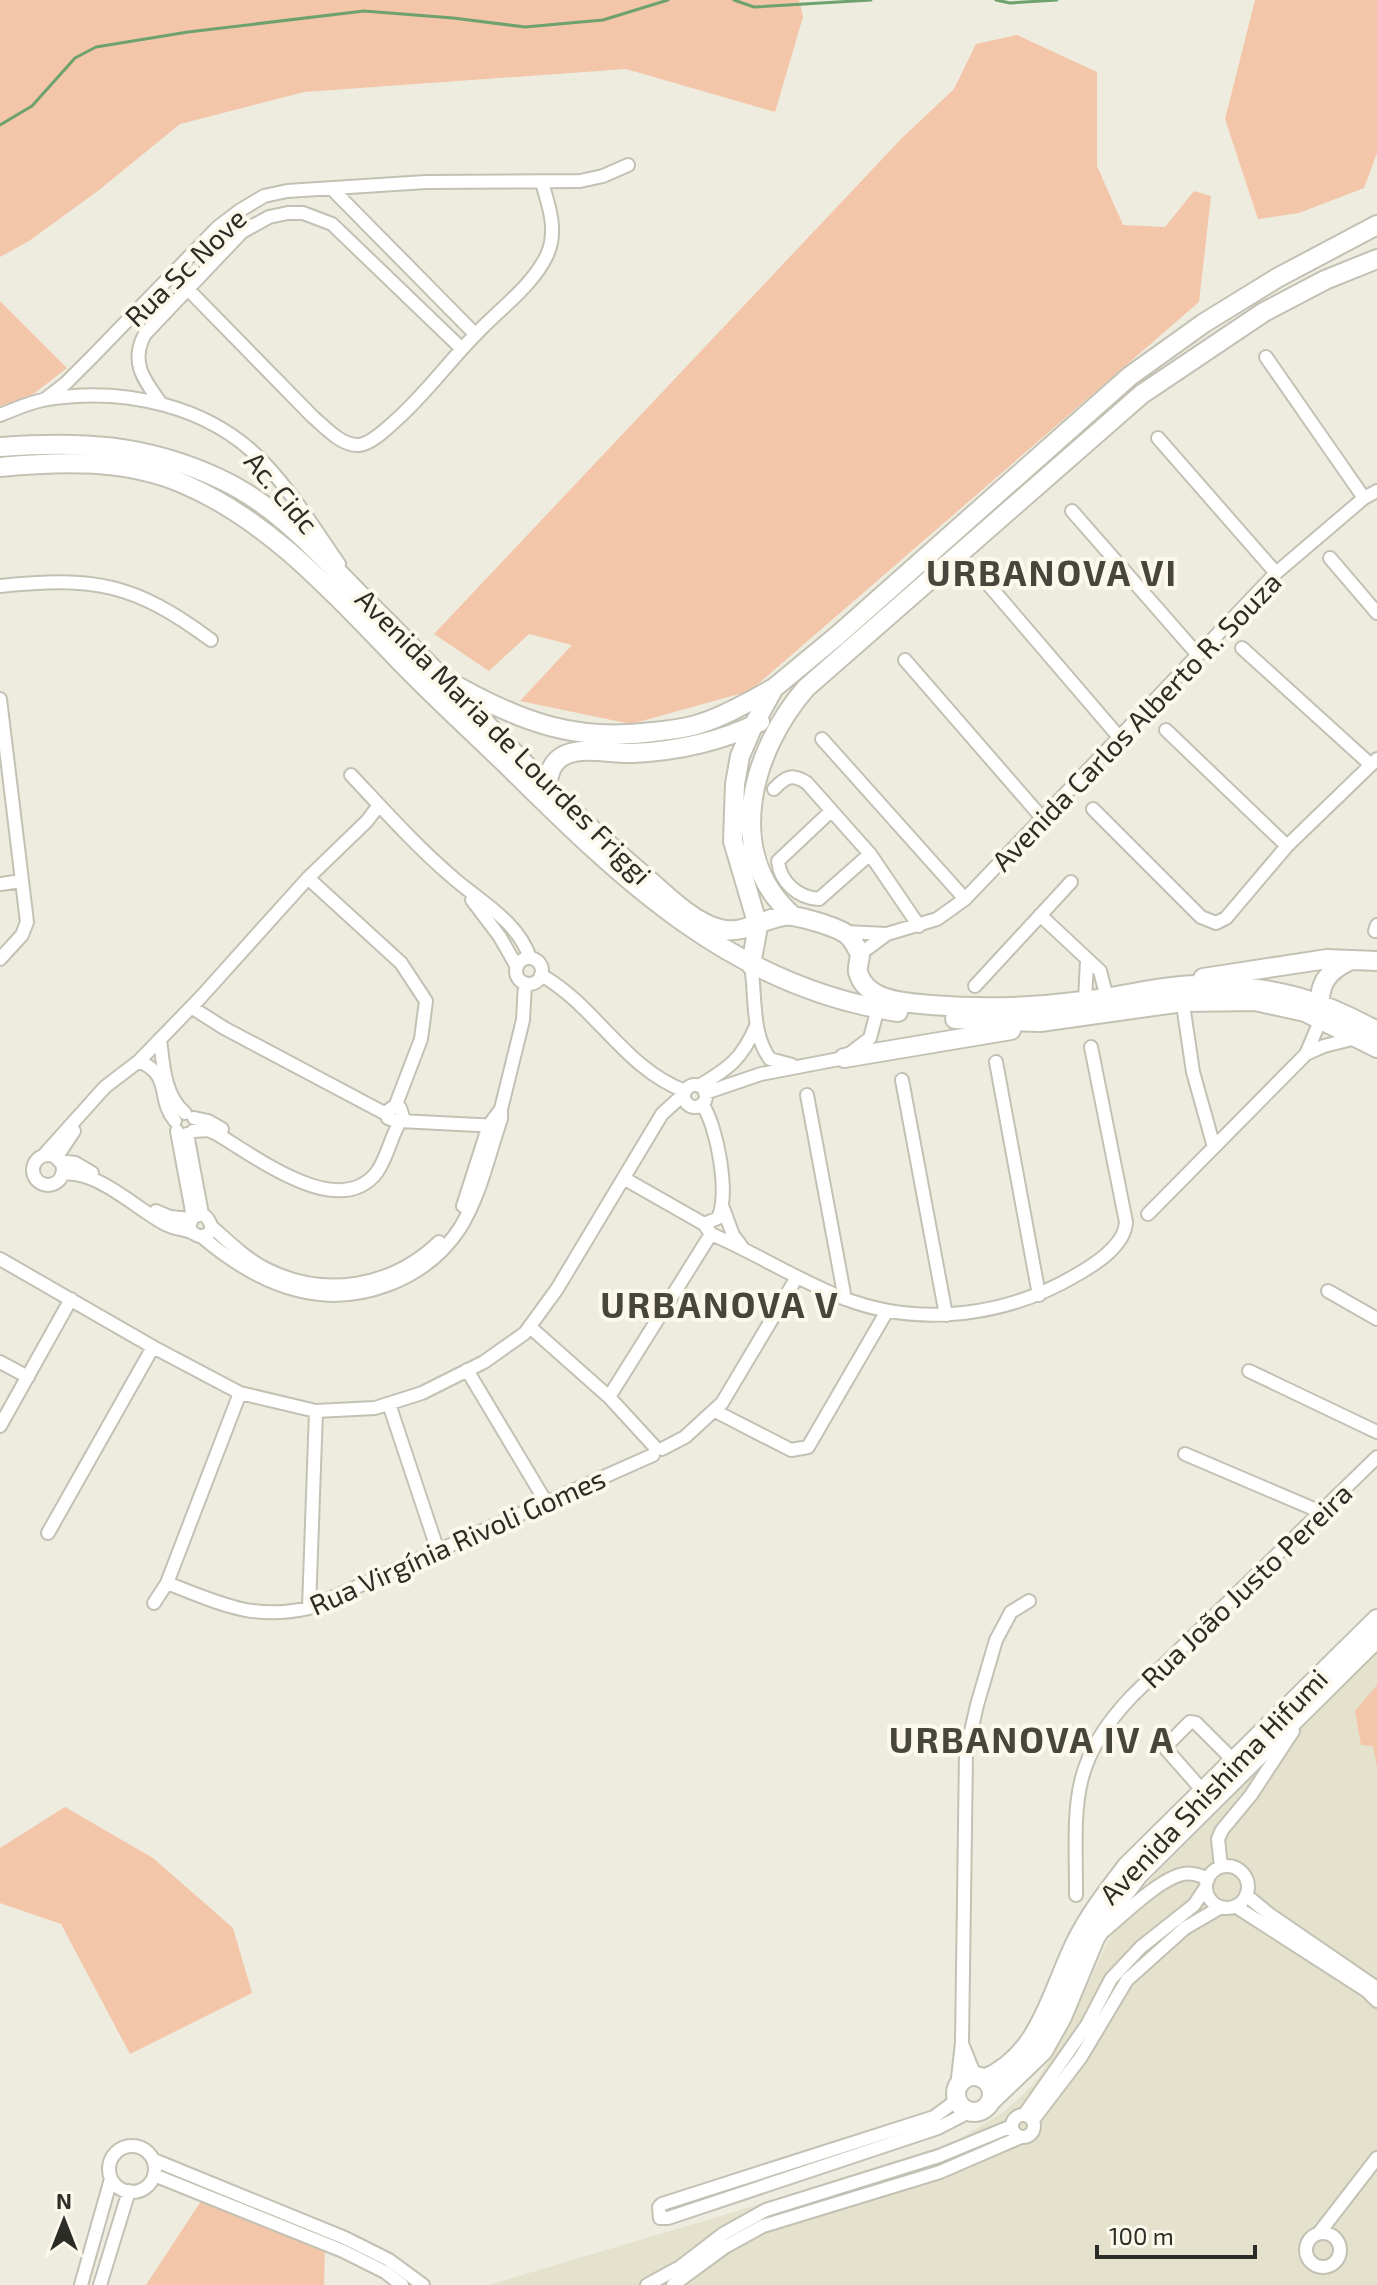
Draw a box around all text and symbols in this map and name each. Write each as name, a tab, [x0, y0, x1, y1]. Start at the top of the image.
street label: Rua Sc Nove	[117, 201, 253, 333]
street label: Ac. Cidc	[238, 444, 326, 540]
district label: URBANOVA VI	[926, 550, 1178, 593]
street label: Avenida Carlos Alberto R. Souza	[984, 565, 1288, 877]
street label: Avenida Maria de Lourdes Friggi	[349, 581, 659, 891]
district label: URBANOVA V	[600, 1282, 840, 1325]
street label: Rua Virgínia Rivoli Gomes	[304, 1460, 610, 1622]
street label: Rua João Justo Pereira	[1133, 1475, 1359, 1695]
street label: Avenida Shishima Hifumi	[1092, 1661, 1334, 1911]
district label: URBANOVA IV A	[889, 1717, 1175, 1760]
north arrow	[24, 2181, 104, 2261]
text: N	[56, 2187, 72, 2213]
scale bar	[1097, 2209, 1255, 2259]
text: 100 m	[1109, 2221, 1174, 2250]

